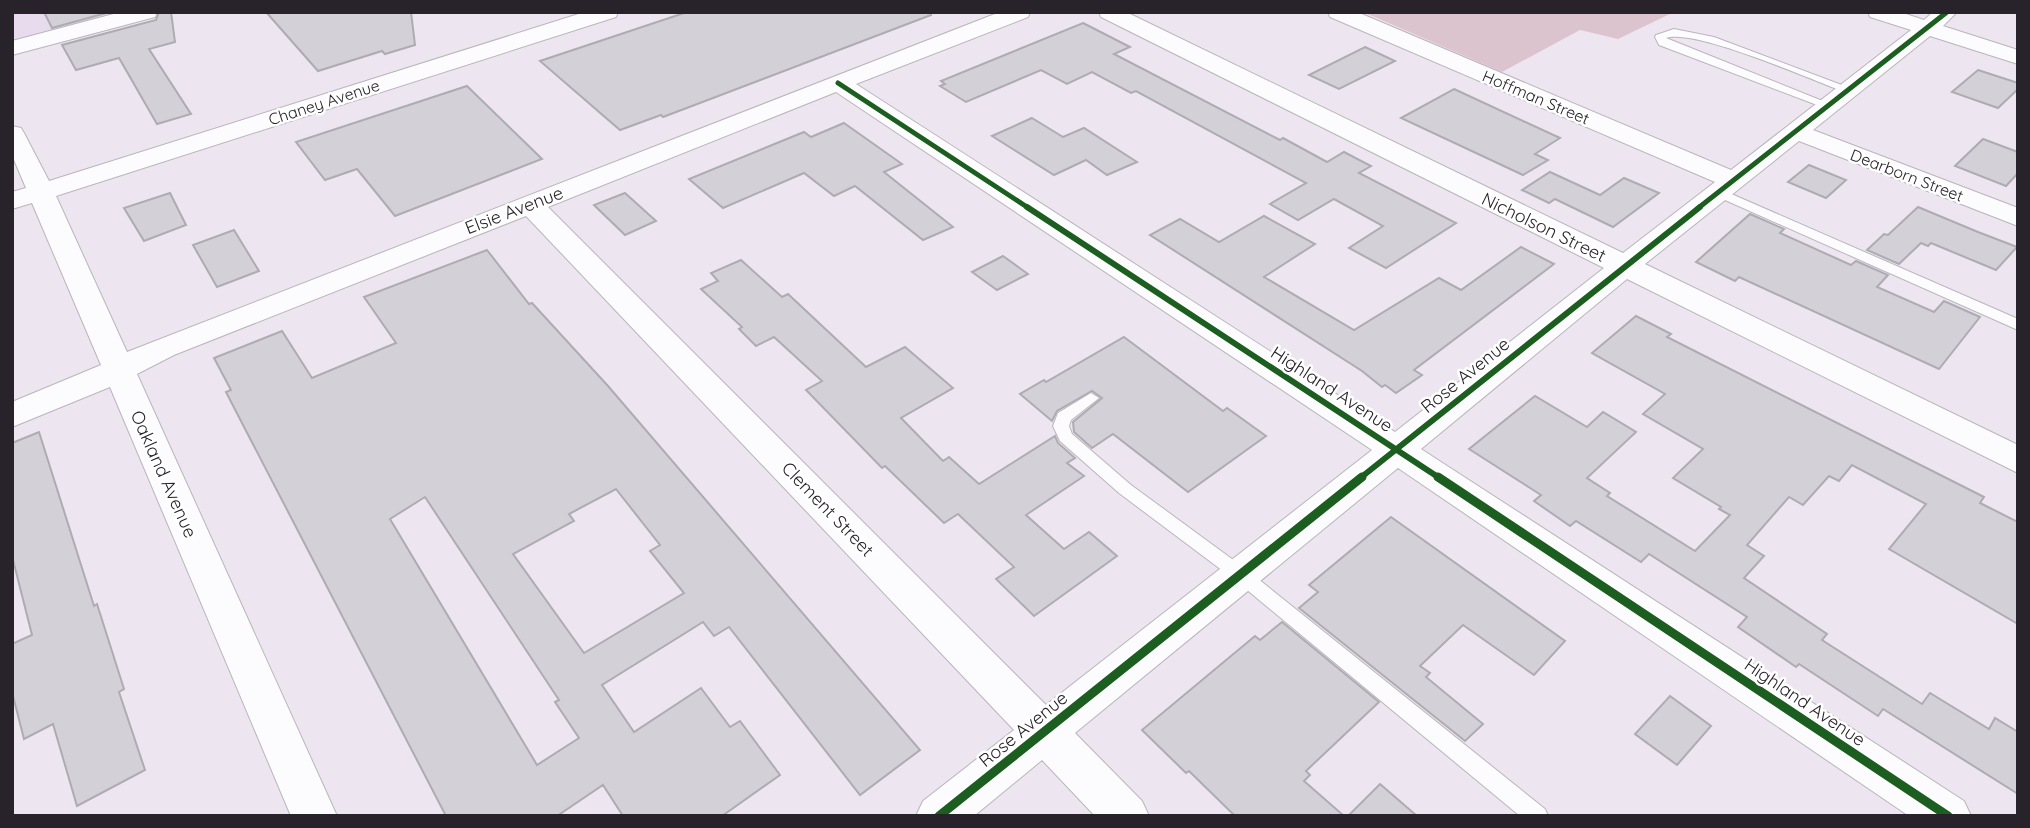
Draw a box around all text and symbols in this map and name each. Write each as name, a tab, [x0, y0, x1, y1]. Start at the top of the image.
street label: Hoffman Street	[1479, 65, 1593, 129]
street label: Chaney Avenue	[266, 75, 382, 129]
street label: Dearborn Street	[1848, 144, 1966, 206]
street label: Elsie Avenue	[462, 181, 566, 239]
street label: Nicholson Street	[1478, 187, 1610, 267]
street label: Rose Avenue	[1416, 332, 1514, 418]
street label: Highland Avenue	[1267, 341, 1397, 437]
street label: Oakland Avenue	[126, 407, 202, 541]
street label: Clement Street	[777, 457, 879, 561]
street label: Highland Avenue	[1740, 653, 1870, 751]
street label: Rose Avenue	[974, 686, 1072, 772]

